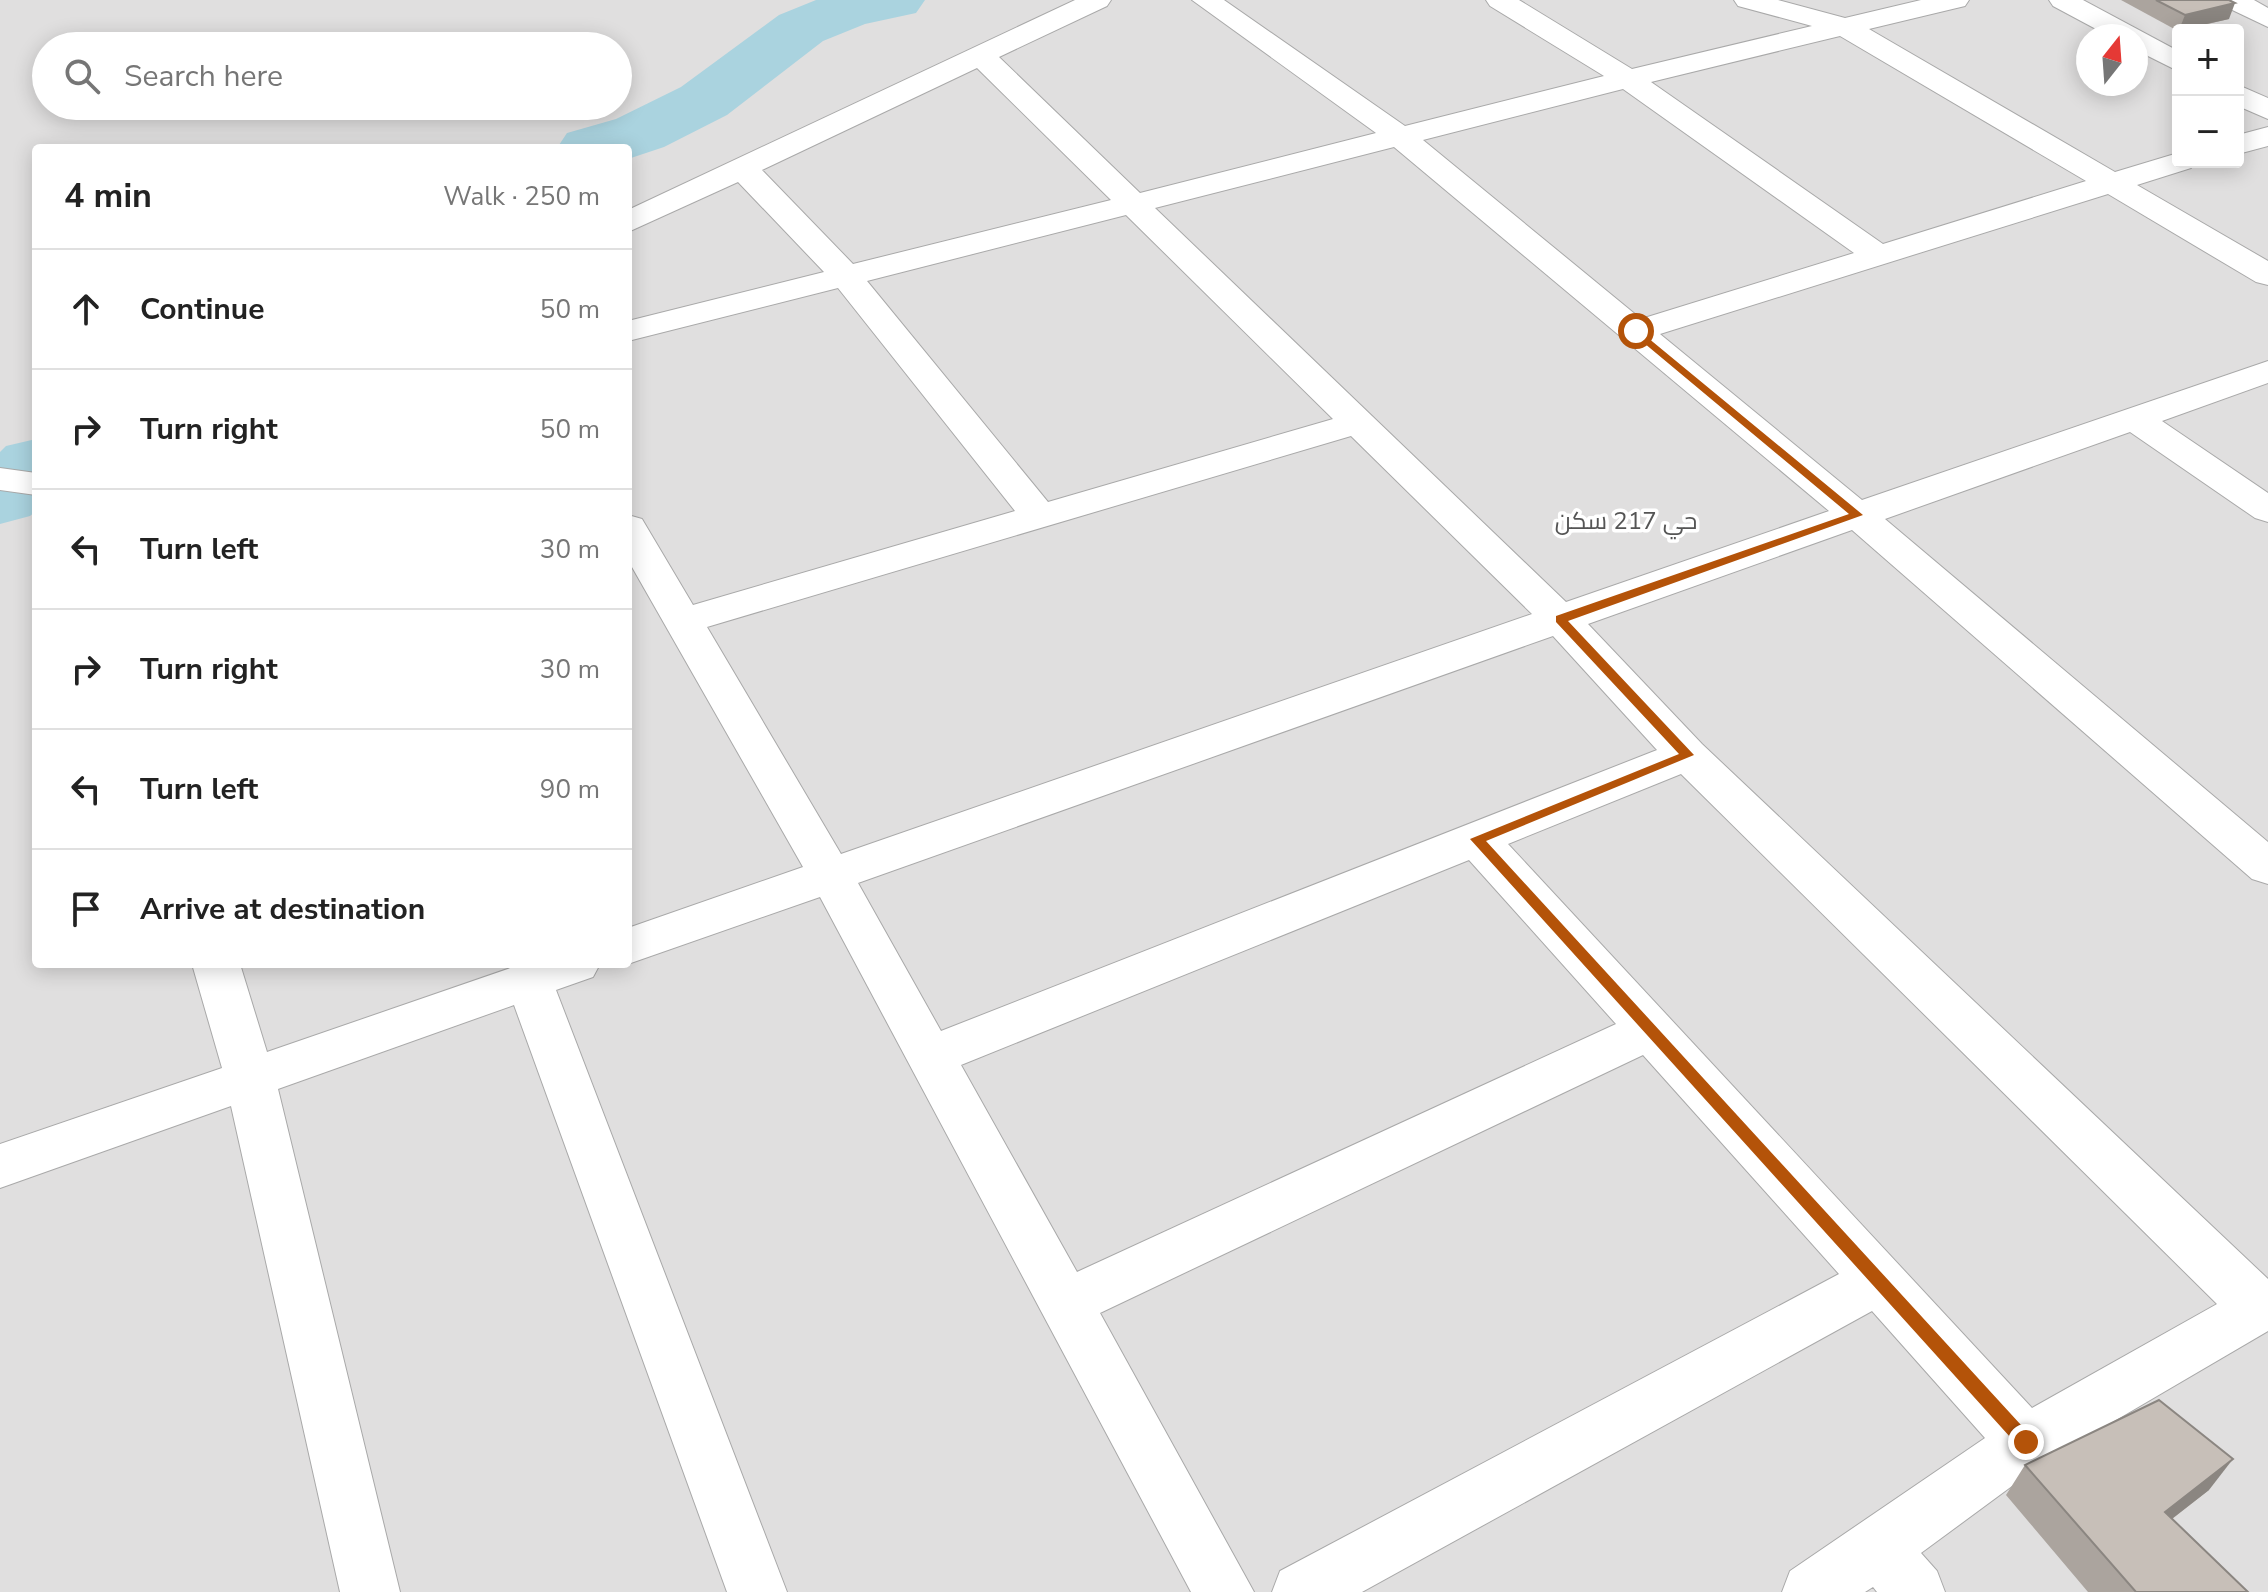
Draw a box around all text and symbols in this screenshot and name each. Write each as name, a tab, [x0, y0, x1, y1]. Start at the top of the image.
north arrow	[2076, 24, 2148, 96]
map controls	[2172, 24, 2244, 168]
button: +	[2172, 24, 2244, 96]
search box	[32, 32, 632, 120]
icon: search	[60, 54, 104, 98]
text: Search here	[124, 56, 283, 97]
button: −	[2172, 96, 2244, 168]
text: 4 min	[64, 173, 152, 219]
text: Walk · 250 m	[443, 179, 600, 214]
icon: ahead	[64, 287, 108, 331]
text: Continue	[140, 289, 265, 330]
text: 50 m	[540, 292, 600, 327]
route start	[1618, 313, 1654, 349]
icon: right	[64, 407, 108, 451]
text: Turn right	[140, 409, 278, 450]
text: 50 m	[540, 412, 600, 447]
district label: حي 217 سكن	[1555, 505, 1697, 540]
icon: left	[64, 527, 108, 571]
text: Turn left	[140, 529, 258, 570]
text: 30 m	[540, 532, 600, 567]
icon: right	[64, 647, 108, 691]
text: Turn right	[140, 649, 278, 690]
text: 30 m	[540, 652, 600, 687]
icon: left	[64, 767, 108, 811]
text: Turn left	[140, 769, 258, 810]
text: 90 m	[540, 772, 600, 807]
icon: arrive	[64, 887, 108, 931]
text: Arrive at destination	[140, 889, 425, 930]
route end	[2008, 1424, 2044, 1460]

